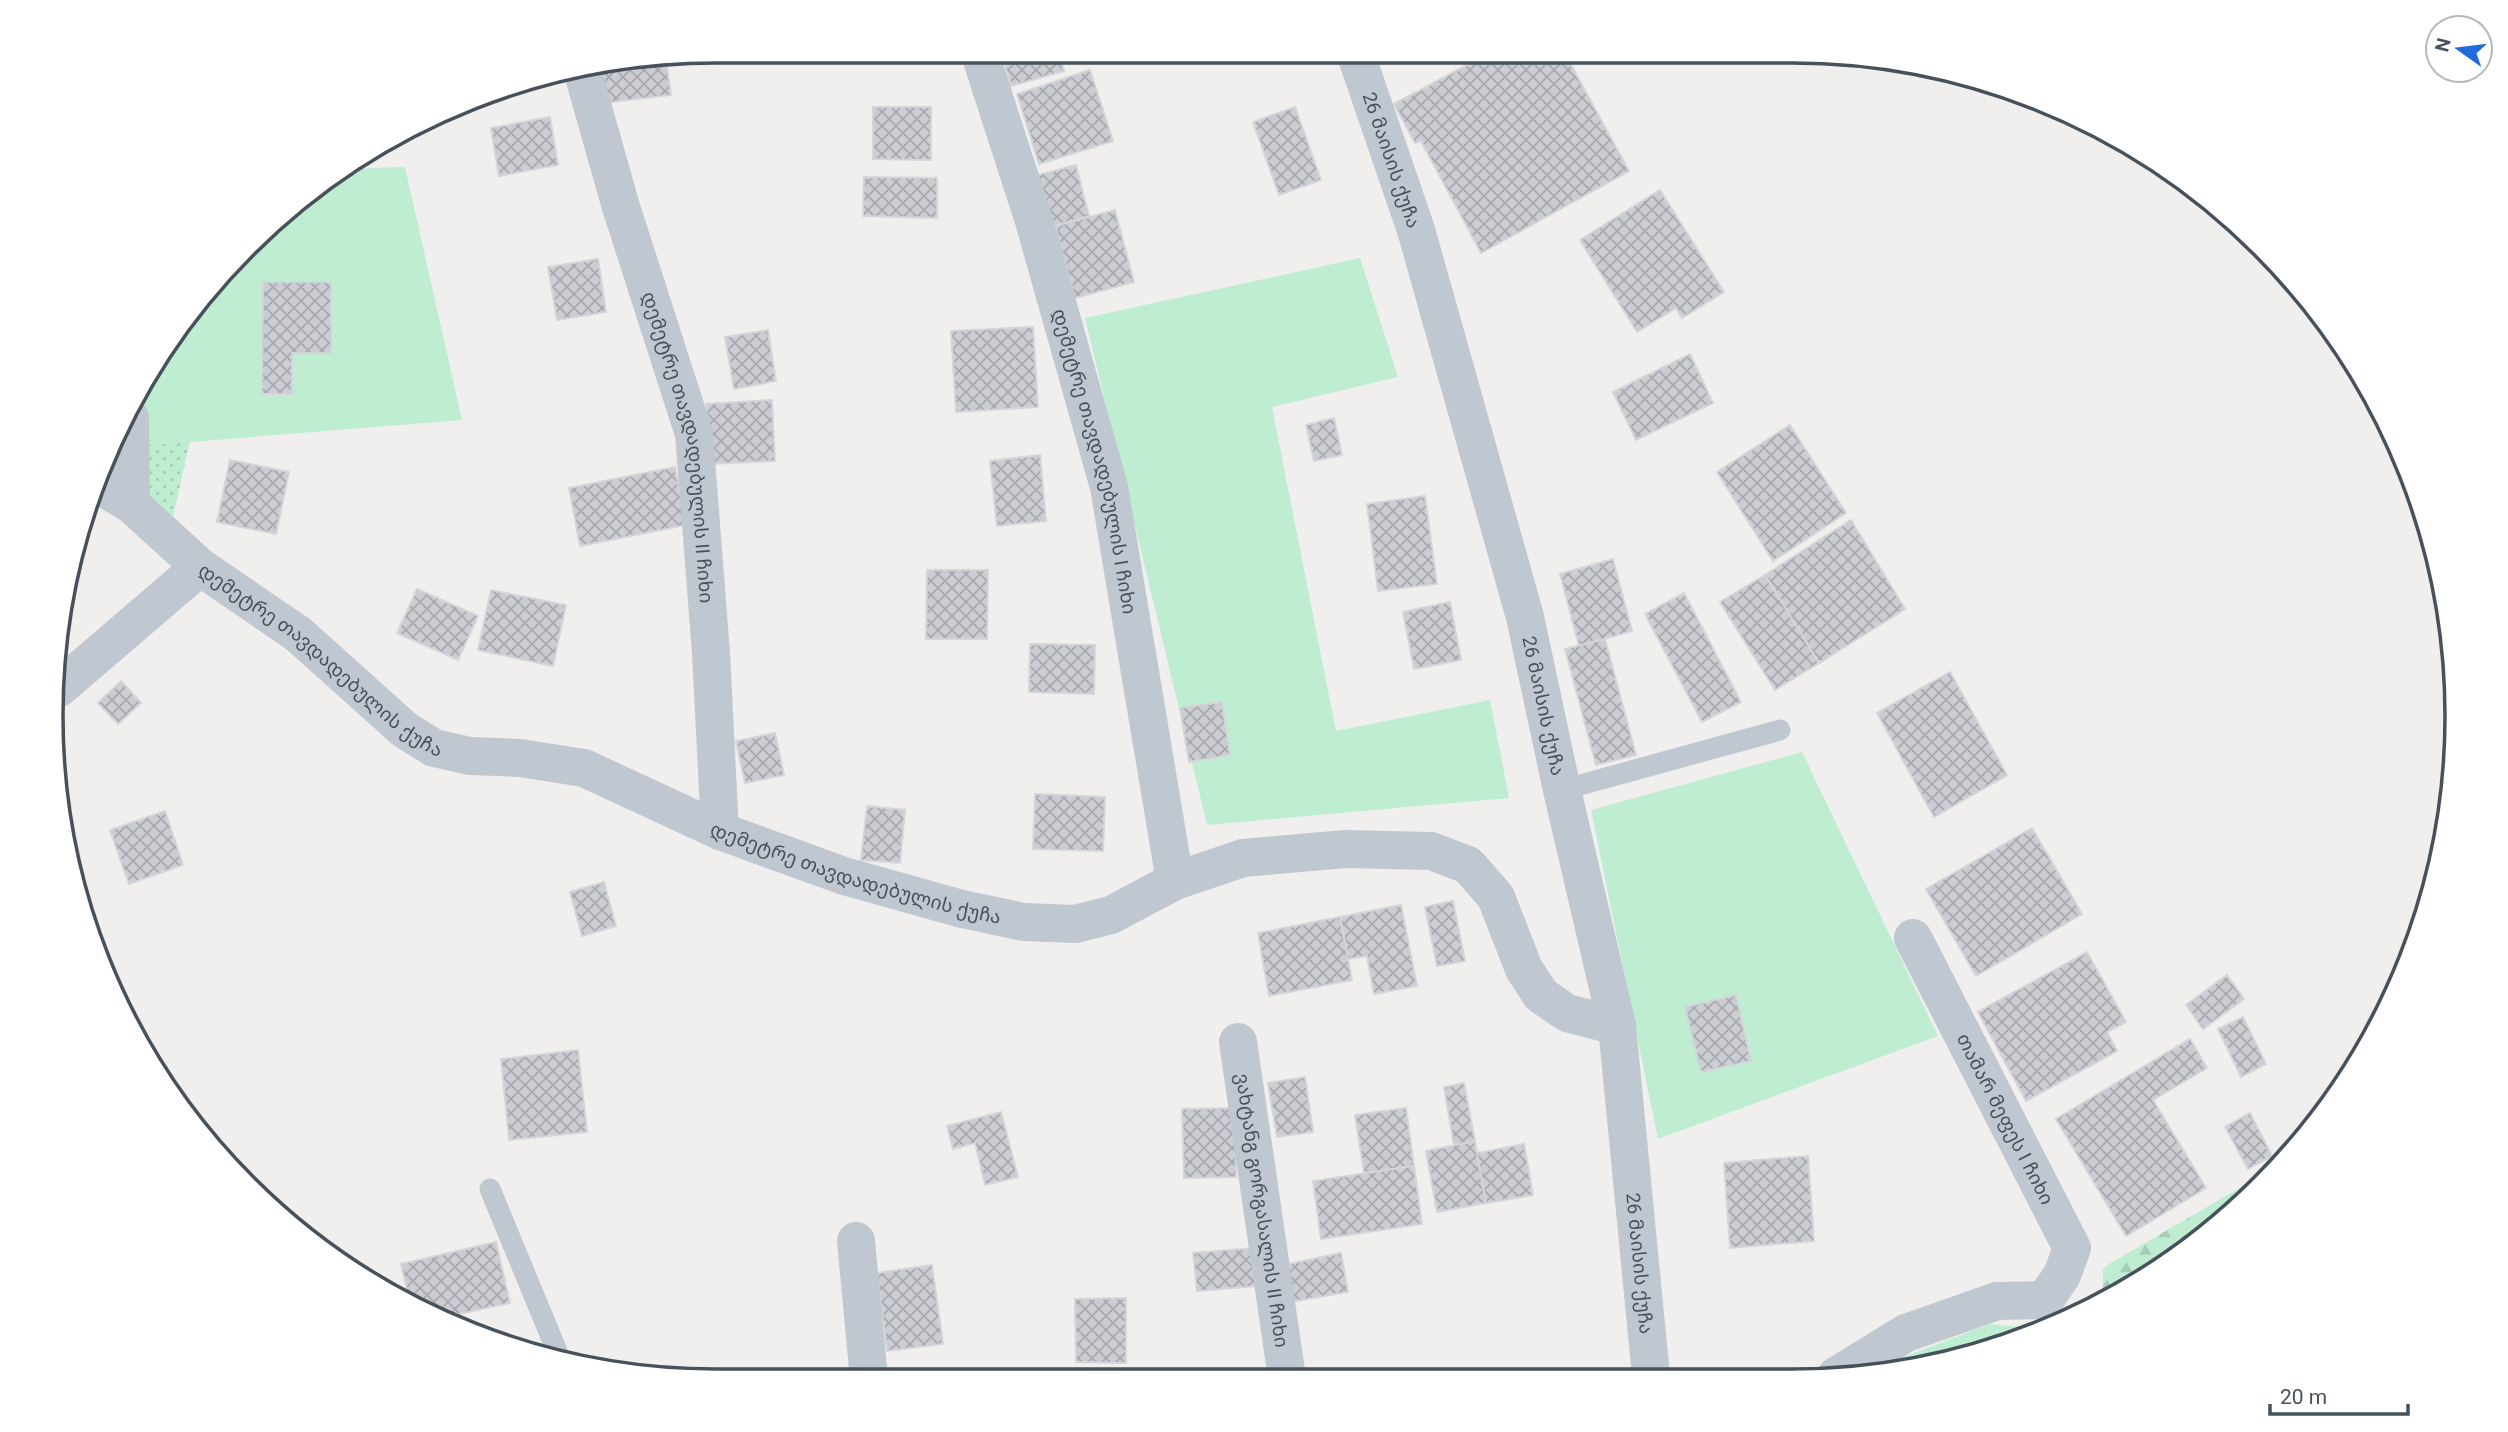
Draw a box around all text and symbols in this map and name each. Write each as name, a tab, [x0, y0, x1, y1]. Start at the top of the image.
north arrow	[2424, 14, 2494, 84]
text: N	[2430, 36, 2456, 54]
street label: 26 მაისის ქუჩა	[1358, 89, 1425, 231]
street label: დემეტრე თავდადებულის II ჩიხი	[636, 289, 718, 604]
street label: დემეტრე თავდადებულის I ჩიხი	[1046, 306, 1141, 616]
street label: დემეტრე თავდადებულის ქუჩა	[194, 559, 444, 761]
street label: 26 მაისის ქუჩა	[1517, 634, 1570, 778]
street label: დემეტრე თავდადებულის ქუჩა	[706, 817, 1003, 929]
street label: თამარ მეფეს I ჩიხი	[1952, 1029, 2059, 1208]
street label: ვახტანგ გორგასალის II ჩიხი	[1231, 1072, 1293, 1349]
street label: 26 მაისის ქუჩა	[1621, 1192, 1658, 1335]
scale bar	[2270, 1372, 2408, 1416]
text: 20 m	[2280, 1385, 2327, 1409]

